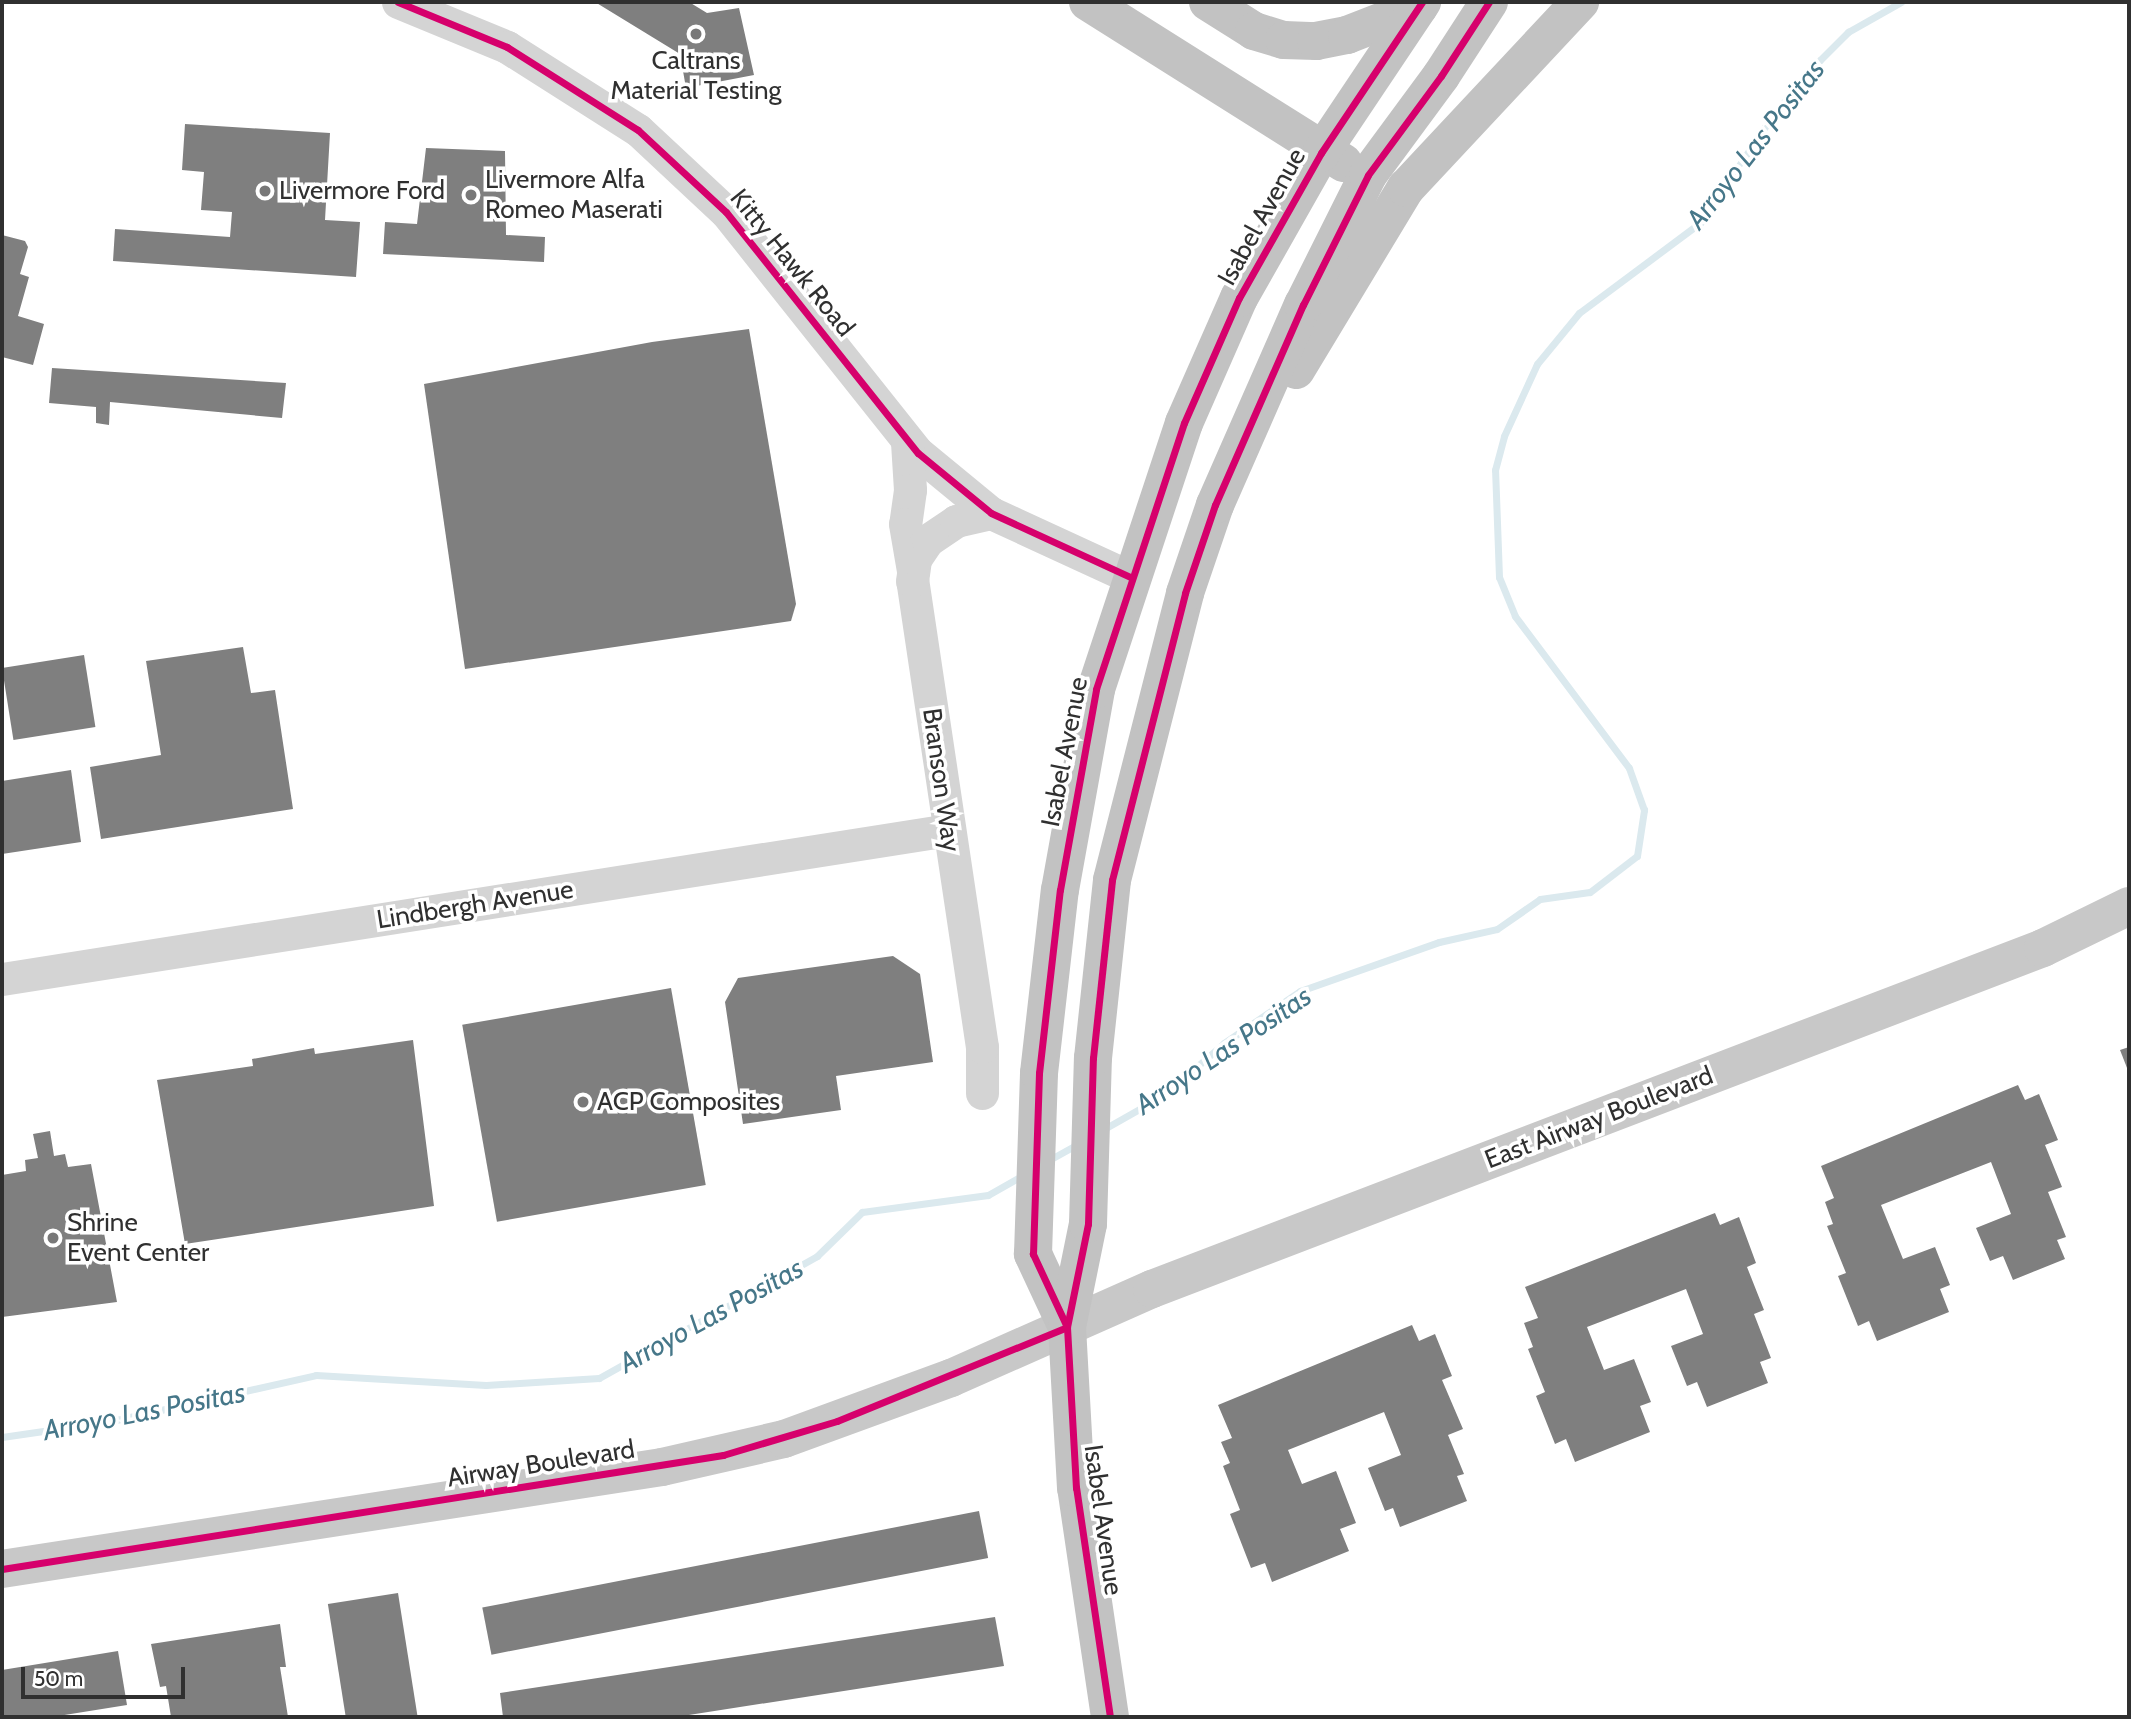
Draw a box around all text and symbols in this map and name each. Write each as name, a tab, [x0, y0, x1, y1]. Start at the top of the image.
marker: Caltrans Material Testing	[688, 26, 704, 42]
place label: Caltrans Material Testing	[611, 45, 781, 106]
water label: Arroyo Las Positas	[1679, 53, 1831, 235]
street label: Isabel Avenue	[1212, 143, 1312, 291]
place label: Livermore Alfa Romeo Maserati	[485, 164, 663, 226]
place label: Livermore Ford	[279, 175, 445, 207]
marker: Livermore Ford	[257, 183, 273, 199]
street label: Kitty Hawk Road	[723, 183, 861, 343]
marker: Livermore Alfa Romeo Maserati	[463, 187, 479, 203]
street label: Isabel Avenue	[1035, 675, 1095, 829]
street label: Branson Way	[915, 706, 967, 854]
street label: Lindbergh Avenue	[374, 874, 576, 936]
water label: Arroyo Las Positas	[1129, 979, 1317, 1121]
street label: East Airway Boulevard	[1481, 1060, 1717, 1176]
place label: ACP Composites	[597, 1086, 780, 1118]
marker: ACP Composites	[575, 1094, 591, 1110]
place label: Shrine Event Center	[67, 1207, 209, 1268]
marker: Shrine Event Center	[45, 1230, 61, 1246]
water label: Arroyo Las Positas	[613, 1251, 809, 1379]
water label: Arroyo Las Positas	[40, 1375, 248, 1447]
street label: Airway Boulevard	[445, 1434, 637, 1494]
street label: Isabel Avenue	[1077, 1443, 1129, 1597]
scale bar	[24, 1652, 189, 1696]
text: 50 m	[34, 1666, 83, 1691]

